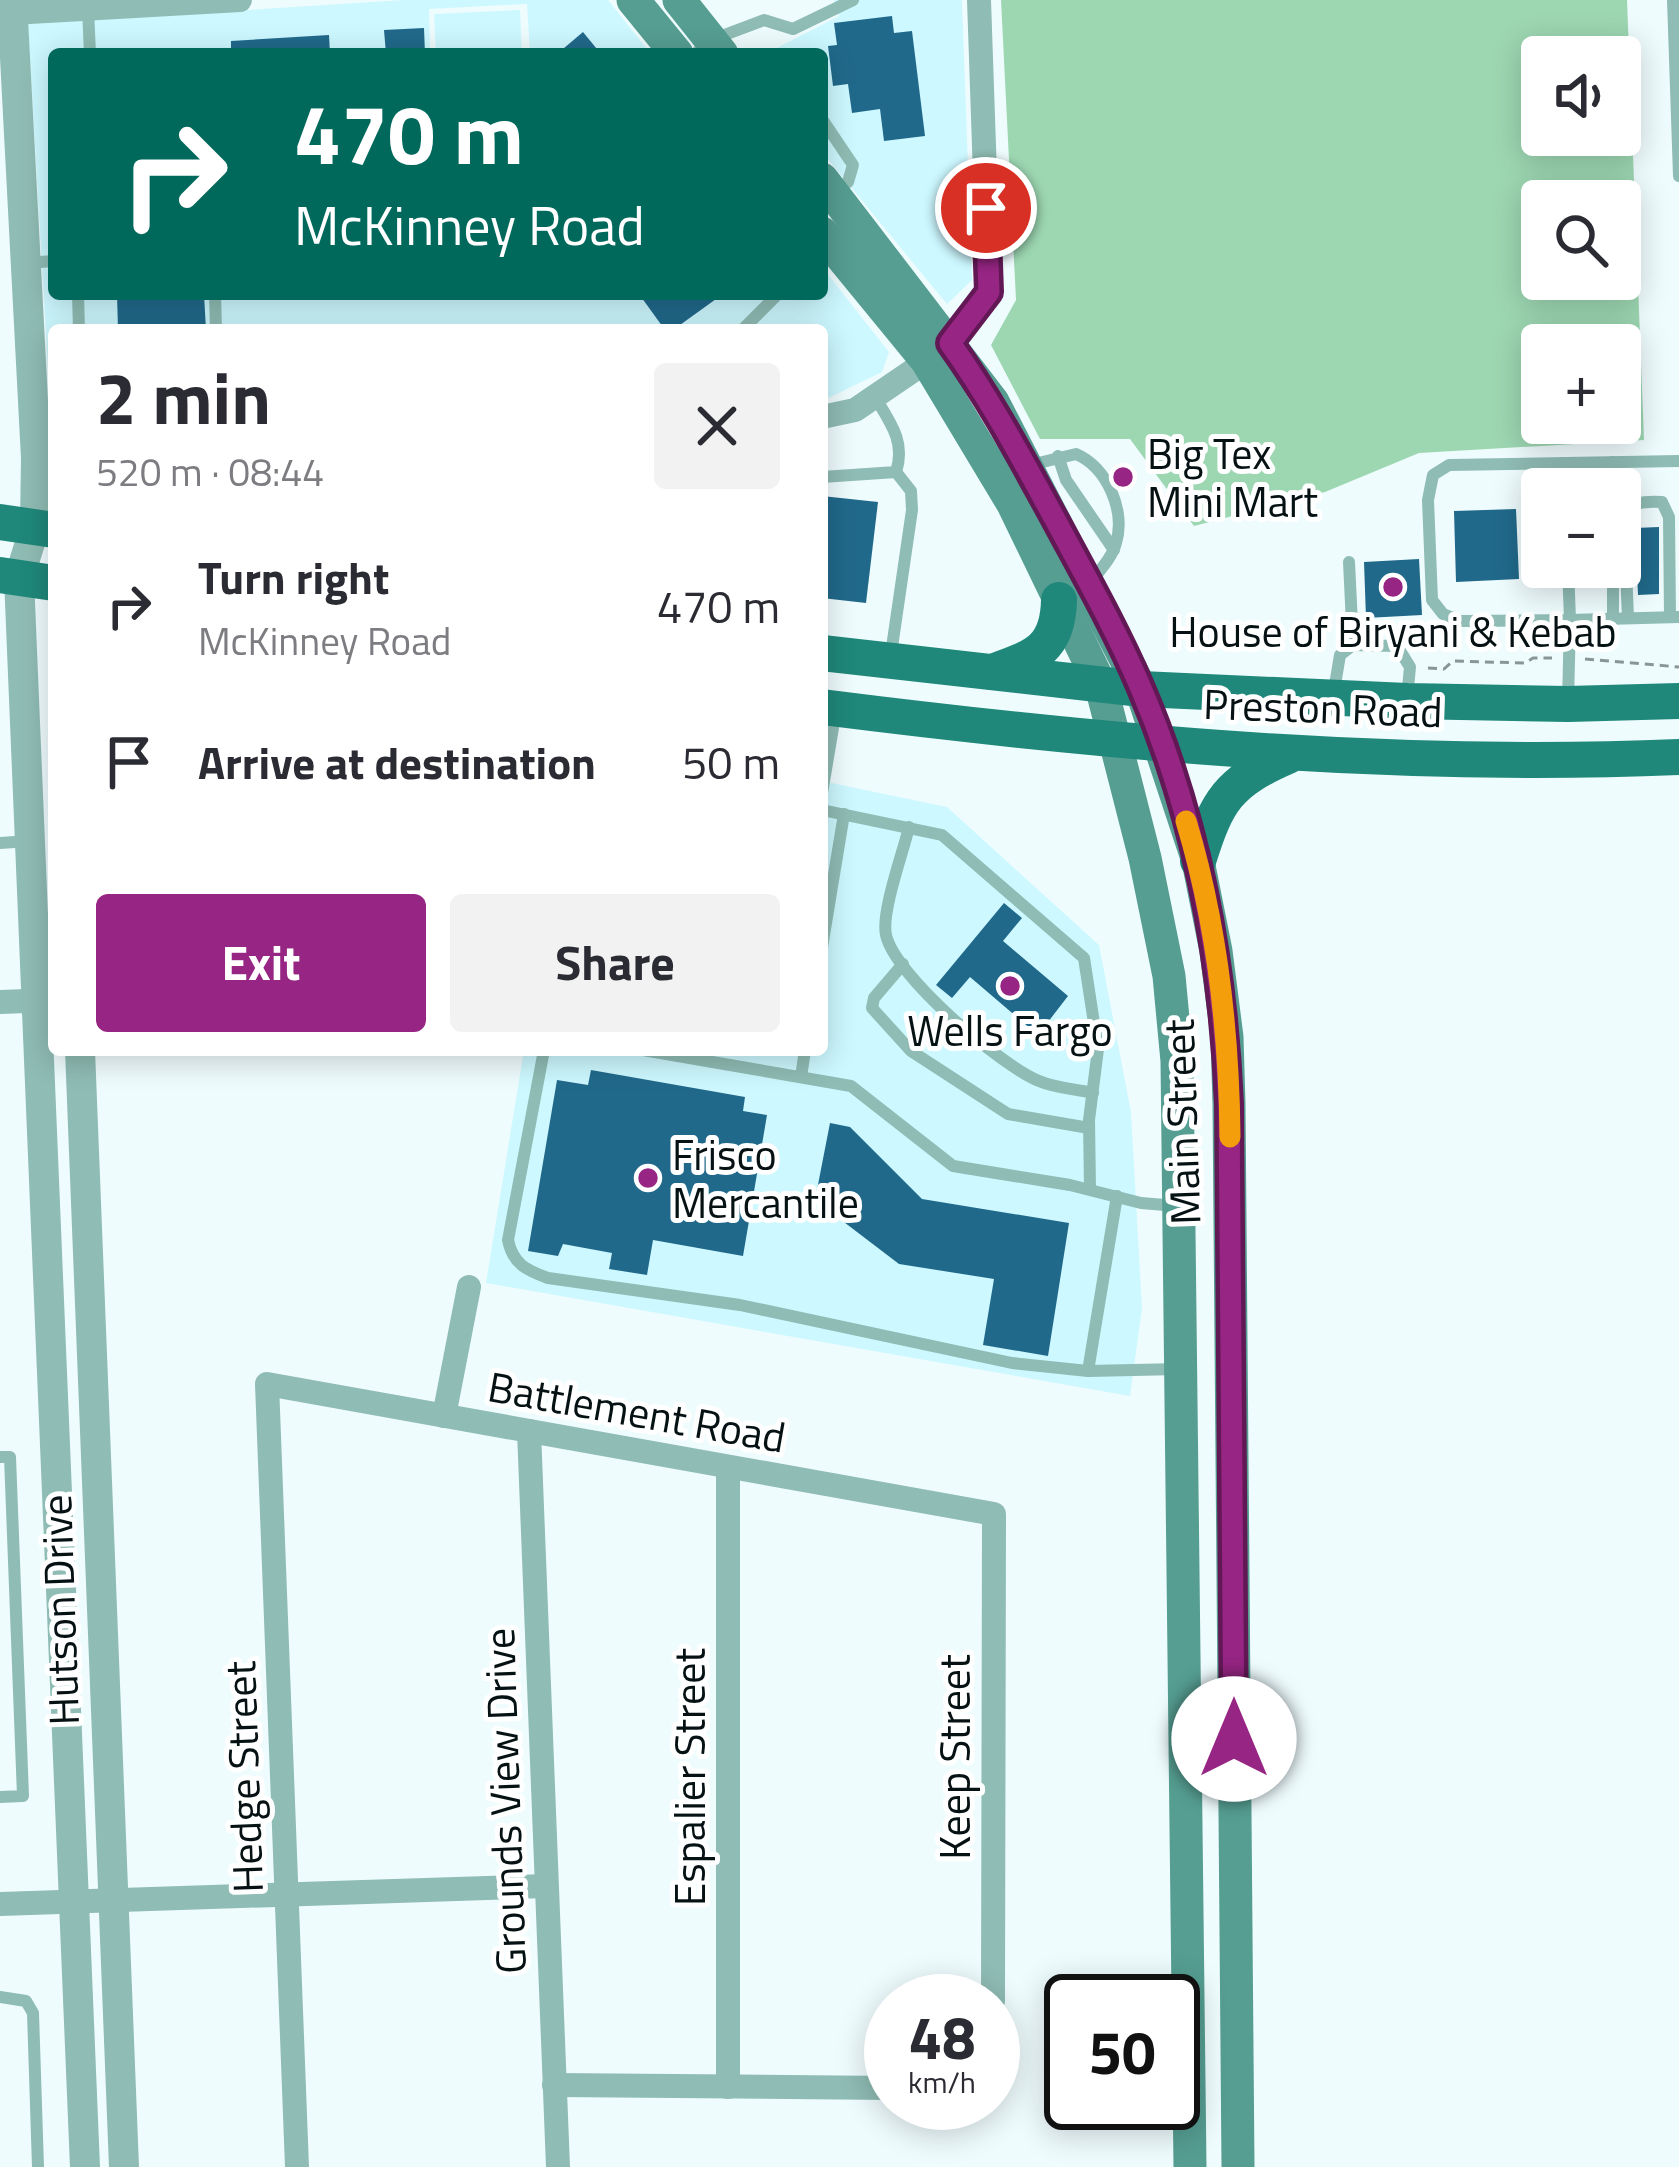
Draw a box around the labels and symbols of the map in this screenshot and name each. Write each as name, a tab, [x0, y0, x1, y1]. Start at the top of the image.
pin	[935, 157, 1037, 259]
place label: Big Tex Mini Mart	[1147, 421, 1318, 533]
marker: Big Tex Mini Mart	[1110, 464, 1136, 490]
marker: House of Biryani & Kebab	[1380, 574, 1406, 600]
place label: House of Biryani & Kebab	[1169, 599, 1617, 663]
street label: Preston Road	[1202, 671, 1444, 743]
marker: Wells Fargo	[997, 973, 1023, 999]
place label: Wells Fargo	[907, 998, 1113, 1062]
street label: Main Street	[1145, 1018, 1217, 1226]
place label: Frisco Mercantile	[672, 1122, 859, 1234]
marker: Frisco Mercantile	[635, 1165, 661, 1191]
street label: Battlement Road	[483, 1353, 791, 1469]
street label: Hutson Drive	[23, 1494, 95, 1726]
street label: Grounds View Drive	[466, 1627, 542, 1975]
street label: Espalier Street	[657, 1648, 721, 1906]
street label: Keep Street	[922, 1654, 986, 1860]
street label: Hedge Street	[207, 1660, 279, 1894]
position arrow	[1171, 1676, 1297, 1802]
speed limit sign: 50	[1044, 1974, 1200, 2130]

